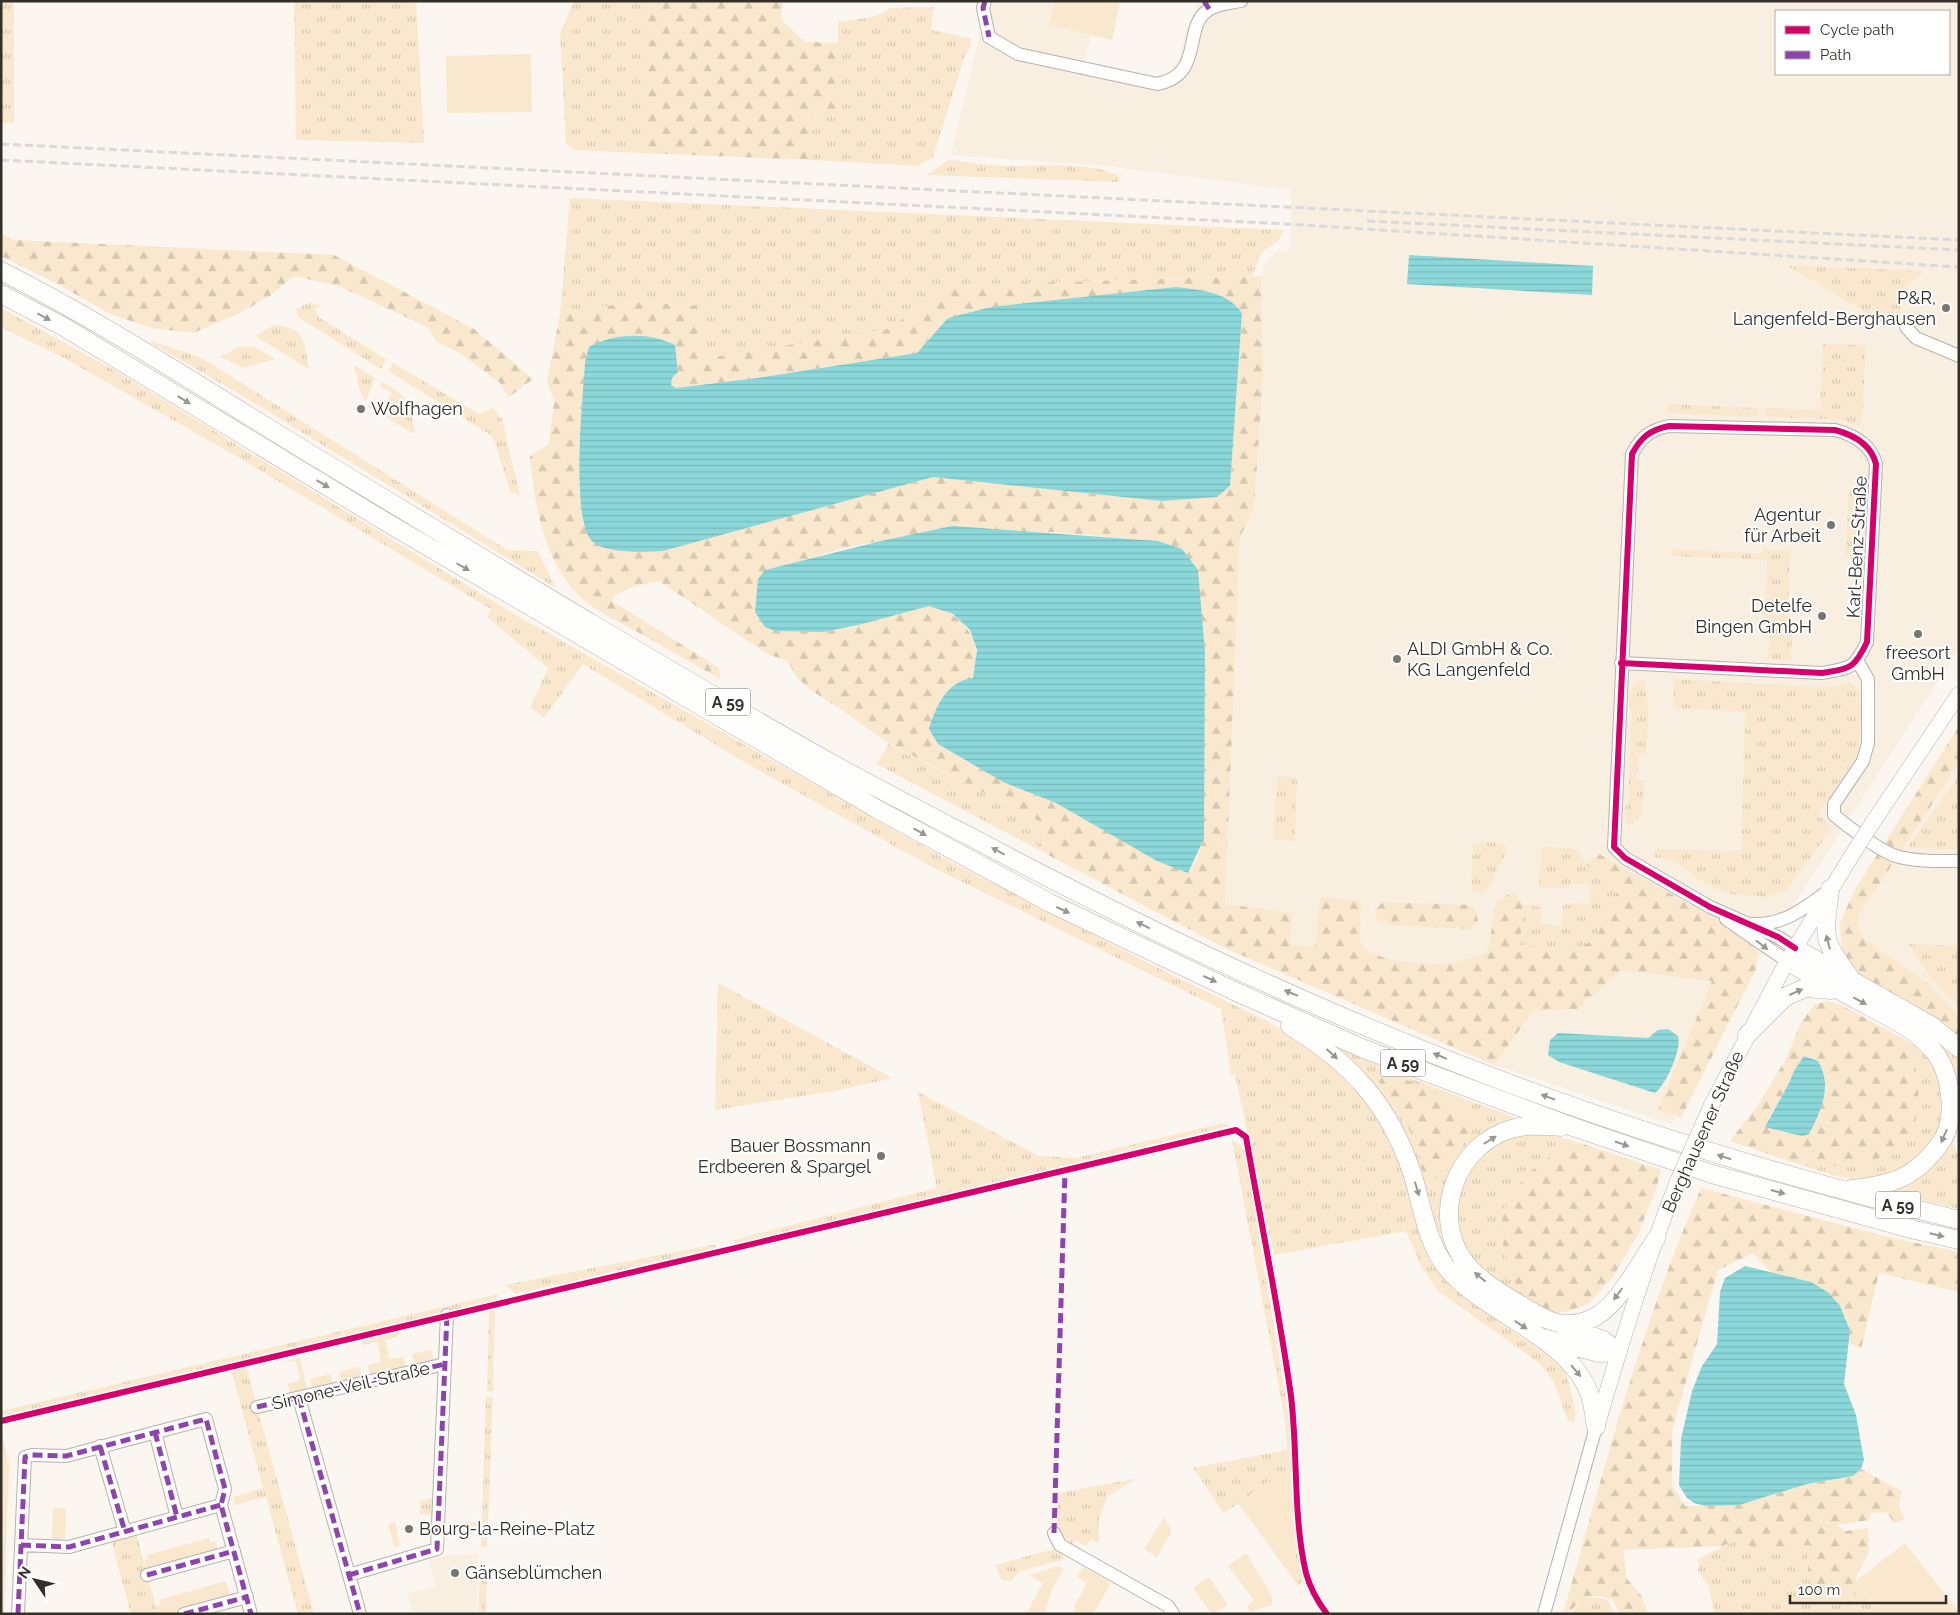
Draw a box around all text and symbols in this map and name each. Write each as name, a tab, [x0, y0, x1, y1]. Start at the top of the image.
legend	[1775, 10, 1950, 75]
text: Cycle path	[1820, 21, 1894, 39]
text: Path	[1820, 46, 1851, 64]
place label: P&R, Langenfeld-Berghausen	[1733, 287, 1936, 329]
marker: P&R, Langenfeld-Berghausen	[1940, 302, 1952, 314]
one-way arrow	[38, 312, 51, 321]
one-way arrow	[178, 395, 191, 404]
place label: Wolfhagen	[371, 398, 463, 419]
marker: Wolfhagen	[355, 403, 367, 415]
street label: Karl-Benz-Straße	[1842, 475, 1871, 619]
one-way arrow	[317, 479, 330, 488]
place label: Agentur für Arbeit	[1744, 504, 1822, 546]
marker: Agentur für Arbeit	[1825, 519, 1837, 531]
one-way arrow	[456, 562, 469, 571]
place label: Detelfe Bingen GmbH	[1695, 595, 1812, 637]
marker: Detelfe Bingen GmbH	[1816, 610, 1828, 622]
marker: freesort GmbH	[1912, 628, 1924, 640]
place label: ALDI GmbH & Co. KG Langenfeld	[1407, 638, 1553, 680]
place label: freesort GmbH	[1886, 642, 1950, 684]
marker: ALDI GmbH & Co. KG Langenfeld	[1391, 653, 1403, 665]
road number: A 59	[706, 689, 750, 716]
one-way arrow	[913, 828, 928, 836]
one-way arrow	[992, 847, 1005, 856]
one-way arrow	[1056, 906, 1070, 914]
one-way arrow	[1136, 920, 1151, 929]
one-way arrow	[1823, 934, 1831, 949]
one-way arrow	[1755, 940, 1768, 951]
one-way arrow	[1203, 975, 1217, 983]
one-way arrow	[1789, 987, 1803, 995]
one-way arrow	[1284, 989, 1298, 997]
one-way arrow	[1853, 997, 1868, 1005]
street label: Berghausener Straße	[1657, 1047, 1748, 1216]
one-way arrow	[1325, 1048, 1337, 1060]
road number: A 59	[1380, 1050, 1426, 1076]
one-way arrow	[1433, 1052, 1447, 1060]
one-way arrow	[1541, 1093, 1556, 1100]
one-way arrow	[1939, 1129, 1948, 1144]
place label: Bauer Bossmann Erdbeeren & Spargel	[698, 1135, 871, 1177]
one-way arrow	[1484, 1135, 1497, 1144]
one-way arrow	[1615, 1140, 1630, 1148]
marker: Bauer Bossmann Erdbeeren & Spargel	[875, 1150, 887, 1162]
one-way arrow	[1716, 1152, 1731, 1160]
one-way arrow	[1413, 1182, 1421, 1197]
one-way arrow	[1770, 1188, 1785, 1196]
road number: A 59	[1876, 1192, 1920, 1218]
one-way arrow	[1929, 1231, 1944, 1239]
one-way arrow	[1474, 1271, 1487, 1282]
one-way arrow	[1613, 1287, 1624, 1300]
one-way arrow	[1515, 1320, 1528, 1330]
street label: Simone-Veil-Straße	[270, 1357, 432, 1414]
one-way arrow	[1570, 1365, 1582, 1377]
place label: Bourg-la-Reine-Platz	[419, 1518, 595, 1539]
marker: Bourg-la-Reine-Platz	[403, 1523, 415, 1535]
north arrow	[10, 1555, 60, 1605]
place label: Gänseblümchen	[465, 1562, 602, 1583]
text: N	[15, 1564, 34, 1582]
marker: Gänseblümchen	[449, 1567, 461, 1579]
scale bar	[1790, 1572, 1946, 1604]
text: 100 m	[1798, 1581, 1840, 1599]

